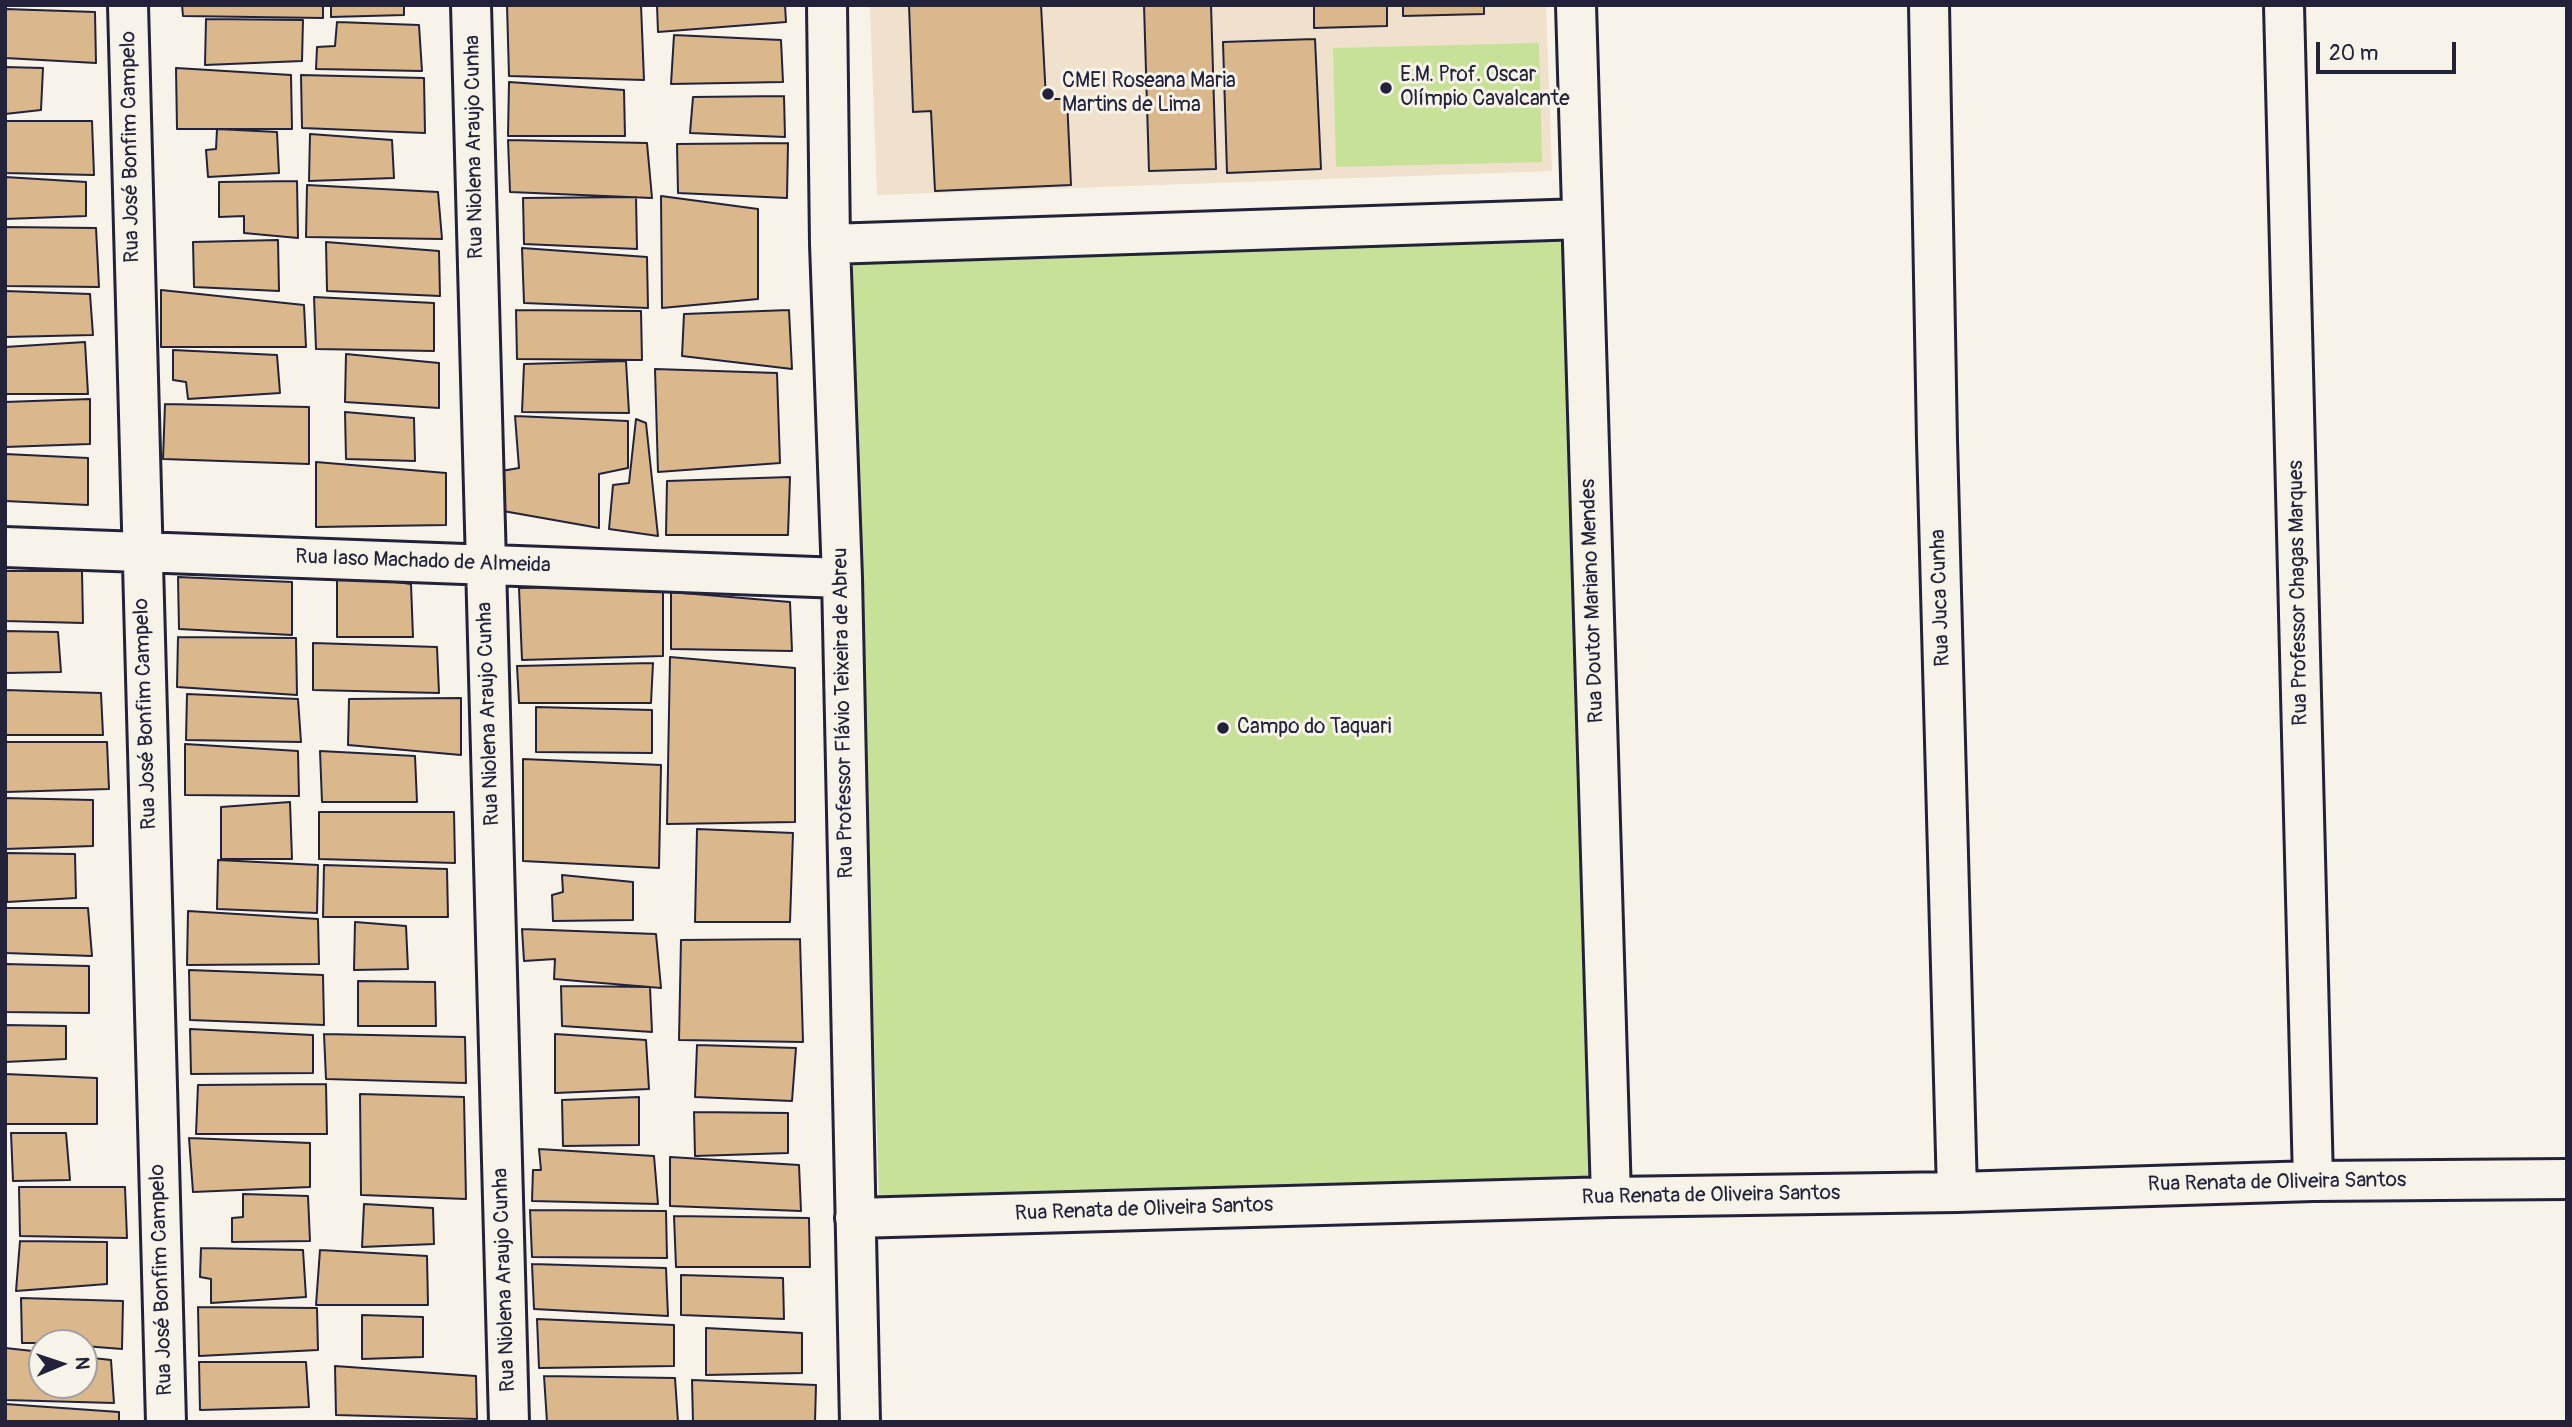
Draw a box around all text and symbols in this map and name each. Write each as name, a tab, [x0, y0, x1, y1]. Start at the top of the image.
scale bar	[2320, 28, 2460, 72]
street label: Rua José Bonfim Campelo	[116, 31, 146, 263]
street label: Rua Niolena Araujo Cunha	[460, 35, 490, 259]
text: 20 m	[2329, 40, 2378, 67]
place label: E.M. Prof. Oscar Olímpio Cavalcante	[1400, 63, 1570, 113]
place label: CMEI Roseana Maria Martins de Lima	[1062, 69, 1236, 119]
marker: E.M. Prof. Oscar Olímpio Cavalcante	[1378, 80, 1394, 96]
marker: CMEI Roseana Maria Martins de Lima	[1040, 86, 1056, 102]
street label: Rua Professor Chagas Marques	[2284, 460, 2314, 726]
street label: Rua Doutor Mariano Mendes	[1576, 478, 1610, 724]
street label: Rua Juca Cunha	[1926, 529, 1956, 667]
street label: Rua Iaso Machado de Almeida	[295, 545, 551, 579]
street label: Rua Professor Flávio Teixeira de Abreu	[829, 547, 859, 879]
street label: Rua José Bonfim Campelo	[129, 598, 163, 830]
street label: Rua Niolena Araujo Cunha	[472, 602, 506, 826]
place label: Campo do Taquari	[1237, 715, 1391, 741]
marker: Campo do Taquari	[1215, 720, 1231, 736]
street label: Rua José Bonfim Campelo	[145, 1164, 179, 1396]
street label: Rua Niolena Araujo Cunha	[488, 1168, 522, 1392]
street label: Rua Renata de Oliveira Santos	[2148, 1168, 2406, 1198]
street label: Rua Renata de Oliveira Santos	[1582, 1181, 1840, 1211]
street label: Rua Renata de Oliveira Santos	[1014, 1193, 1274, 1227]
north arrow	[28, 1329, 98, 1399]
text: N	[70, 1356, 94, 1370]

